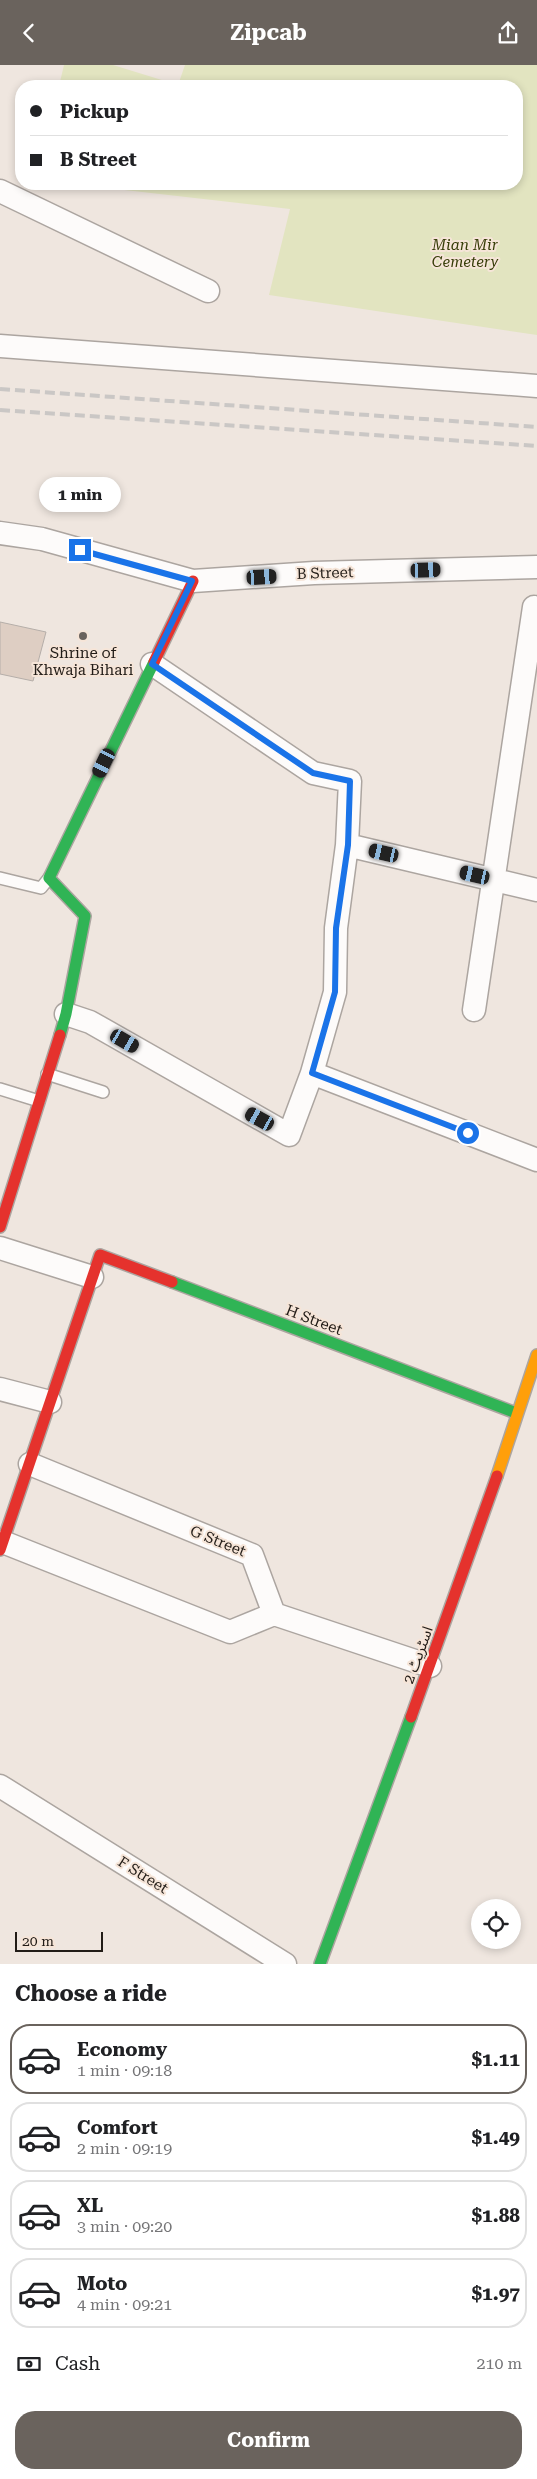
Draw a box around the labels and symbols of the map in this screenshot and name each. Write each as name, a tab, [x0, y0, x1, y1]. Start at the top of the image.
park label: Mian Mir Cemetery	[431, 236, 499, 271]
callout: 1 min	[39, 477, 121, 513]
route end	[69, 539, 91, 561]
car	[410, 562, 441, 578]
street label: B Street	[296, 563, 354, 583]
car	[246, 569, 277, 585]
marker: Shrine of Khwaja Bihari	[77, 630, 89, 642]
place label: Shrine of Khwaja Bihari	[33, 644, 134, 679]
car	[90, 746, 117, 780]
car	[367, 842, 400, 864]
car	[458, 864, 491, 886]
car	[108, 1027, 141, 1055]
car	[243, 1105, 276, 1133]
route start	[457, 1122, 479, 1144]
street label: H Street	[283, 1301, 345, 1339]
street label: G Street	[188, 1522, 249, 1560]
street label: اسٹریٹ 2	[399, 1624, 437, 1686]
street label: F Street	[115, 1853, 172, 1898]
scale bar	[15, 1929, 102, 1952]

